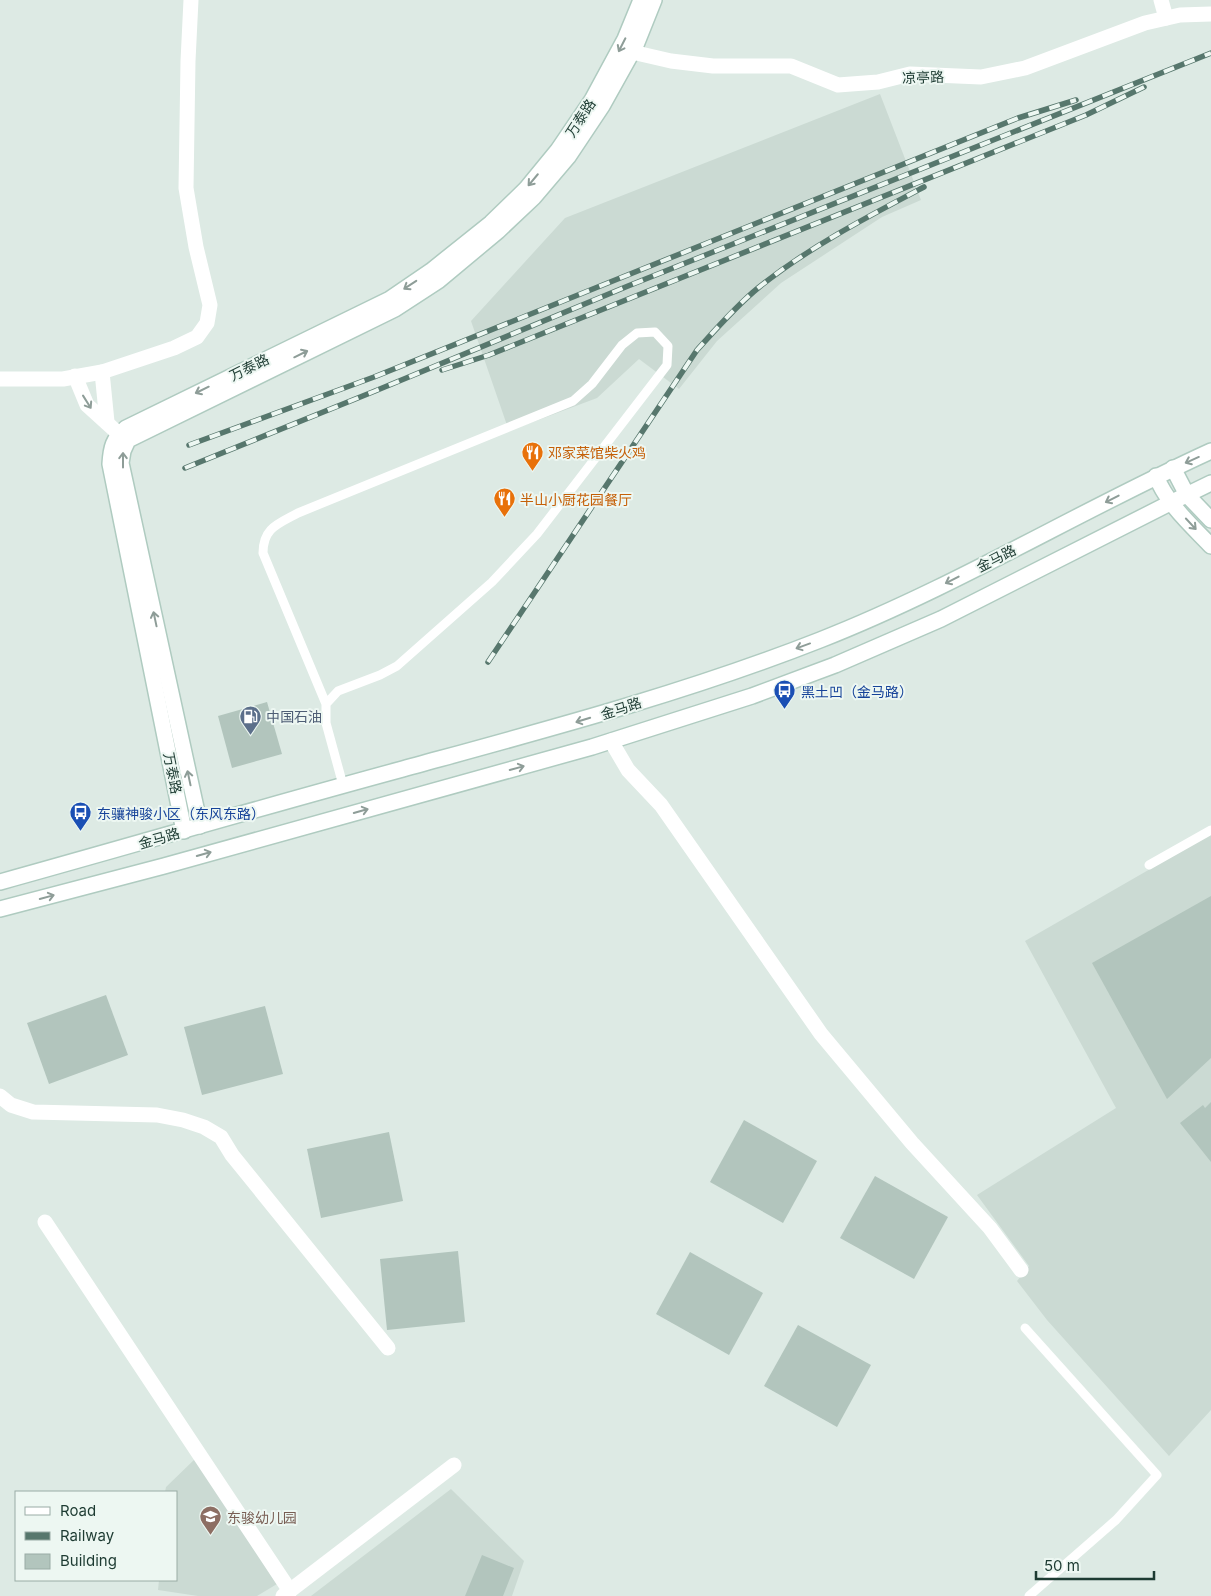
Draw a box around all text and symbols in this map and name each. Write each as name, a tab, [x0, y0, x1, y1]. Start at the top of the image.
one-way arrow	[617, 37, 626, 52]
street label: 凉亭路	[902, 68, 944, 86]
street label: 万泰路	[561, 96, 599, 140]
one-way arrow	[528, 173, 539, 186]
one-way arrow	[403, 280, 417, 290]
one-way arrow	[294, 349, 309, 359]
street label: 万泰路	[226, 350, 272, 384]
one-way arrow	[195, 386, 210, 395]
one-way arrow	[82, 395, 93, 409]
restaurant icon: 邓家菜馆柴火鸡	[520, 440, 544, 471]
place label: 邓家菜馆柴火鸡	[548, 444, 646, 461]
one-way arrow	[118, 452, 128, 468]
one-way arrow	[1185, 455, 1200, 465]
restaurant icon: 半山小厨花园餐厅	[492, 487, 516, 518]
place label: 半山小厨花园餐厅	[520, 491, 632, 508]
one-way arrow	[1105, 494, 1120, 504]
one-way arrow	[1185, 518, 1197, 531]
street label: 金马路	[973, 541, 1019, 575]
one-way arrow	[945, 576, 960, 585]
one-way arrow	[150, 612, 159, 628]
one-way arrow	[796, 642, 812, 651]
bus stop icon: 黑土凹（金马路）	[773, 679, 797, 710]
place label: 黑土凹（金马路）	[801, 683, 913, 700]
street label: 金马路	[598, 693, 644, 723]
fuel station icon: 中国石油	[238, 704, 262, 735]
place label: 中国石油	[266, 708, 322, 725]
one-way arrow	[575, 715, 591, 725]
street label: 万泰路	[161, 751, 185, 795]
one-way arrow	[509, 762, 525, 772]
one-way arrow	[184, 770, 193, 786]
bus stop icon: 东骧神骏小区（东风东路）	[69, 801, 93, 832]
place label: 东骧神骏小区（东风东路）	[97, 805, 265, 822]
one-way arrow	[352, 805, 368, 815]
street label: 金马路	[136, 824, 182, 852]
one-way arrow	[196, 849, 212, 859]
one-way arrow	[39, 891, 55, 901]
legend	[15, 1491, 178, 1581]
text: Road	[60, 1501, 96, 1520]
school or university icon: 东骏幼儿园	[199, 1505, 223, 1536]
place label: 东骏幼儿园	[227, 1509, 297, 1526]
text: Railway	[60, 1526, 115, 1545]
scale bar	[1036, 1548, 1154, 1580]
text: Building	[60, 1551, 117, 1570]
text: 50 m	[1044, 1556, 1080, 1575]

